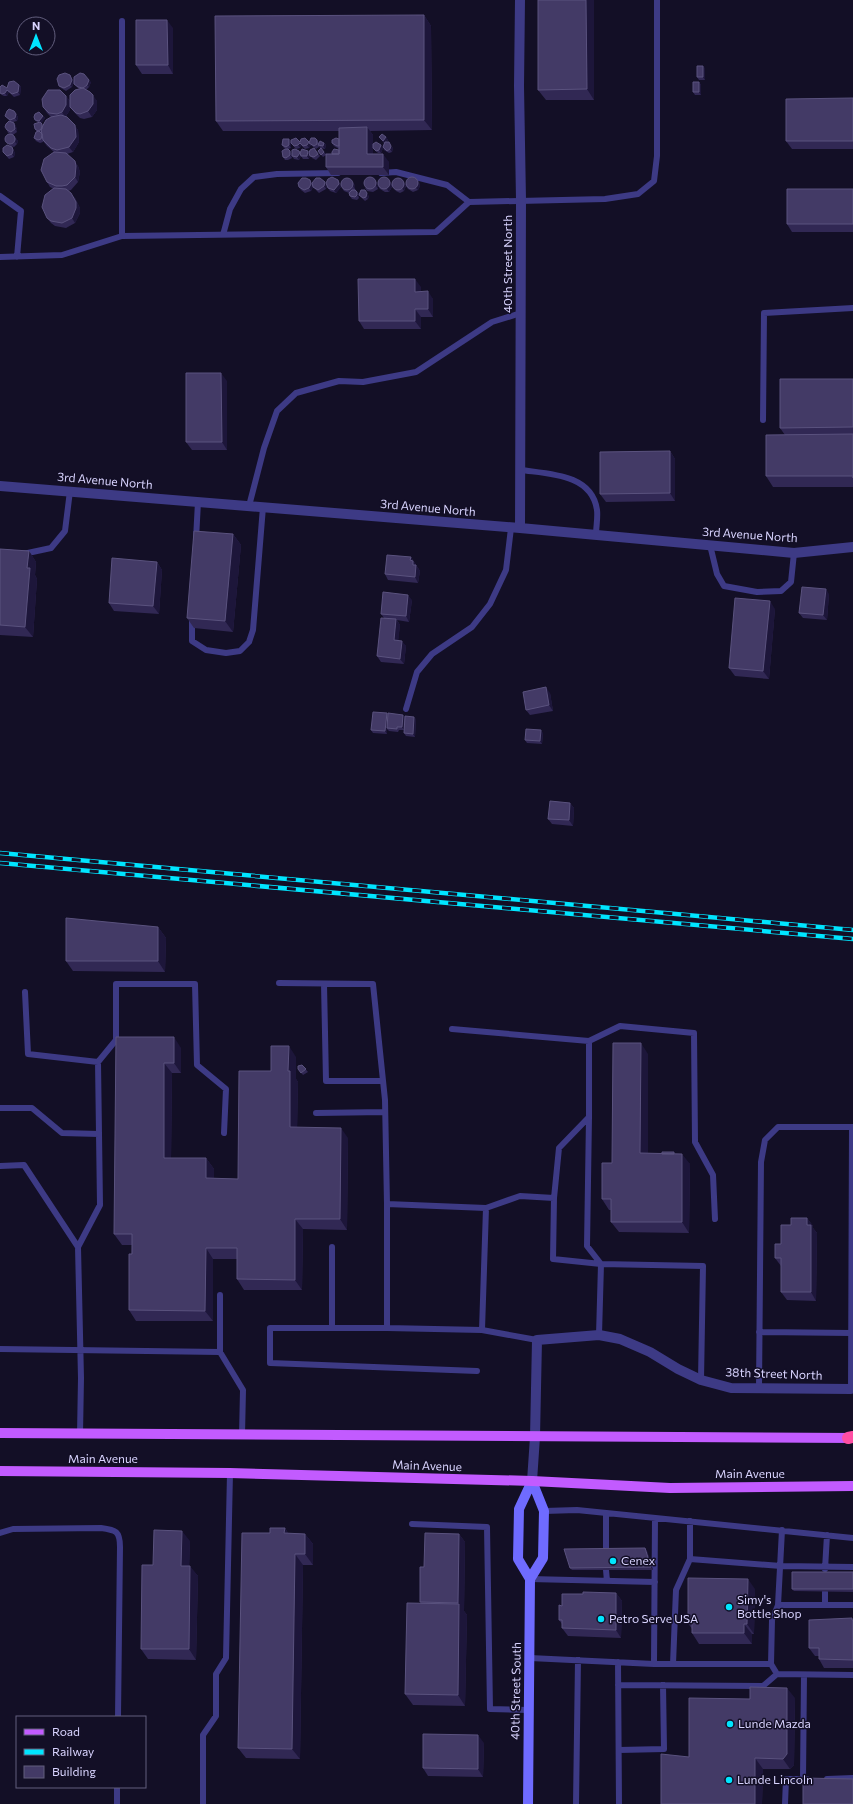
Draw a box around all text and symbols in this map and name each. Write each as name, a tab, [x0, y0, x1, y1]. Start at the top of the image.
north arrow	[16, 16, 56, 56]
text: N	[32, 19, 40, 32]
street label: 40th Street North	[500, 215, 514, 313]
street label: 3rd Avenue North	[57, 469, 153, 491]
street label: 3rd Avenue North	[380, 496, 476, 518]
street label: 3rd Avenue North	[702, 524, 798, 544]
street label: 38th Street North	[725, 1364, 823, 1382]
street label: Main Avenue	[68, 1451, 138, 1465]
street label: Main Avenue	[392, 1457, 462, 1473]
street label: Main Avenue	[715, 1466, 785, 1480]
place label: Cenex	[621, 1553, 656, 1567]
marker: Cenex	[608, 1556, 618, 1566]
place label: Simy's Bottle Shop	[737, 1592, 802, 1620]
marker: Simy's Bottle Shop	[724, 1602, 734, 1612]
place label: Petro Serve USA	[609, 1611, 698, 1625]
marker: Petro Serve USA	[596, 1614, 606, 1624]
street label: 40th Street South	[507, 1642, 523, 1740]
legend	[16, 1716, 146, 1788]
place label: Lunde Mazda	[738, 1716, 811, 1730]
marker: Lunde Mazda	[725, 1719, 735, 1729]
text: Road	[52, 1724, 80, 1738]
text: Railway	[52, 1744, 94, 1758]
text: Building	[52, 1764, 96, 1778]
place label: Lunde Lincoln	[737, 1772, 813, 1786]
marker: Lunde Lincoln	[724, 1775, 734, 1785]

